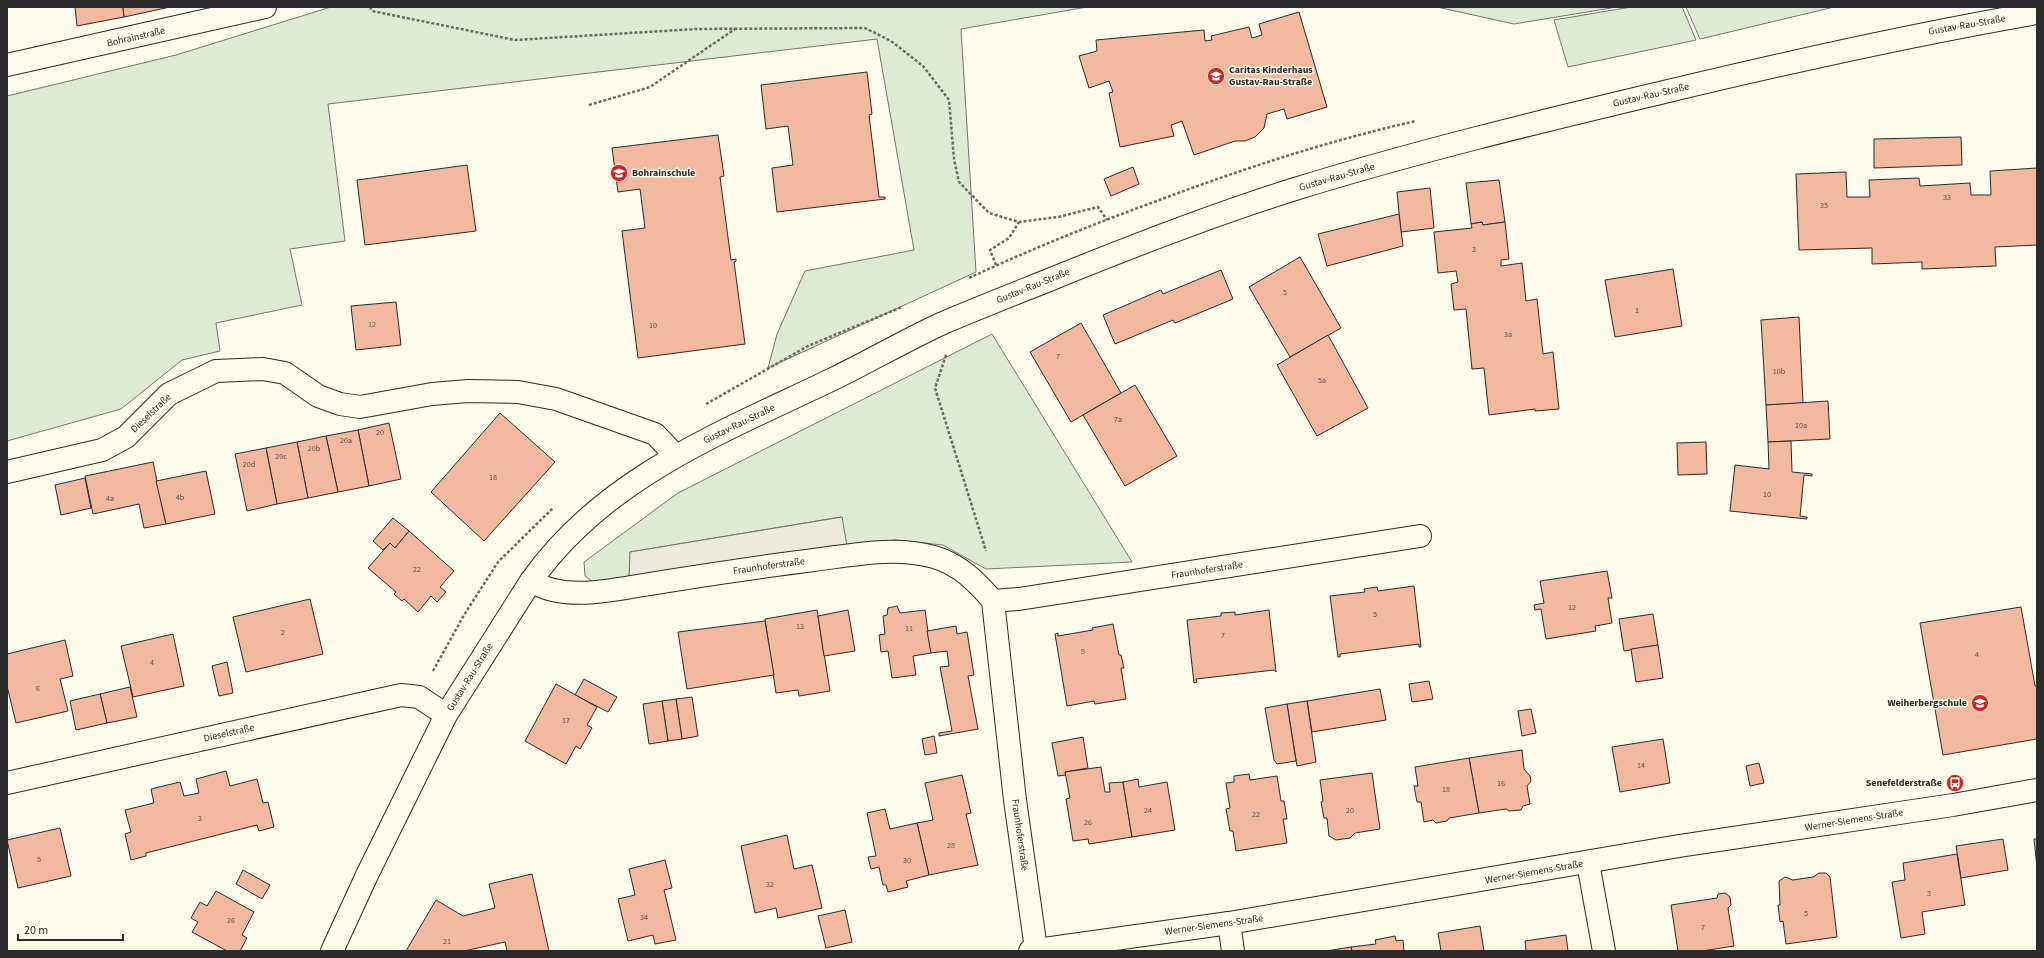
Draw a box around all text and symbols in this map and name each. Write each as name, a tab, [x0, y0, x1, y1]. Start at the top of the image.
street label: Gustav-Rau-Straße	[1927, 11, 2007, 39]
street label: Bohrainstraße	[106, 24, 167, 50]
place label: Caritas Kinderhaus Gustav-Rau-Straße	[1229, 63, 1313, 89]
school or university icon: Caritas Kinderhaus Gustav-Rau-Straße	[1206, 66, 1226, 86]
street label: Gustav-Rau-Straße	[1611, 79, 1691, 111]
street label: Gustav-Rau-Straße	[1298, 160, 1376, 194]
school or university icon: Bohrainschule	[609, 163, 629, 183]
place label: Bohrainschule	[632, 166, 695, 180]
house number: 33	[1943, 192, 1951, 203]
house number: 35	[1820, 200, 1828, 211]
house number: 3	[1472, 244, 1476, 255]
street label: Gustav-Rau-Straße	[994, 265, 1072, 307]
house number: 5	[1283, 287, 1287, 298]
house number: 1	[1635, 305, 1639, 316]
house number: 12	[368, 319, 376, 330]
house number: 10	[649, 320, 657, 331]
house number: 3a	[1504, 329, 1512, 340]
house number: 7	[1056, 351, 1060, 362]
house number: 10b	[1773, 366, 1786, 377]
house number: 5a	[1318, 375, 1326, 386]
street label: Dieselstraße	[128, 390, 174, 436]
street label: Gustav-Rau-Straße	[701, 401, 777, 447]
house number: 7a	[1114, 414, 1122, 425]
house number: 10a	[1795, 420, 1807, 431]
house number: 20	[376, 427, 384, 438]
house number: 20a	[340, 435, 352, 446]
house number: 20b	[308, 443, 321, 454]
house number: 20c	[275, 451, 287, 462]
house number: 20d	[243, 459, 255, 470]
house number: 18	[489, 472, 497, 483]
house number: 10	[1763, 489, 1771, 500]
house number: 4b	[176, 492, 185, 503]
house number: 4a	[106, 493, 114, 504]
street label: Fraunhoferstraße	[732, 554, 806, 578]
street label: Fraunhoferstraße	[1170, 557, 1244, 583]
house number: 22	[413, 564, 421, 575]
house number: 12	[1568, 602, 1576, 613]
house number: 5	[1373, 609, 1377, 620]
house number: 13	[796, 621, 804, 632]
house number: 11	[905, 623, 913, 634]
house number: 2	[281, 627, 285, 638]
house number: 7	[1221, 630, 1225, 641]
street label: Gustav-Rau-Straße	[443, 640, 497, 714]
house number: 9	[1081, 646, 1085, 657]
house number: 4	[1975, 649, 1979, 660]
house number: 4	[150, 657, 154, 668]
house number: 6	[36, 683, 40, 694]
school or university icon: Weiherbergschule	[1970, 693, 1990, 713]
place label: Weiherbergschule	[1887, 696, 1967, 710]
house number: 17	[562, 715, 570, 726]
street label: Dieselstraße	[202, 720, 256, 746]
house number: 14	[1637, 760, 1645, 771]
bus stop icon: Senefelderstraße	[1945, 773, 1965, 793]
place label: Senefelderstraße	[1866, 776, 1942, 790]
house number: 16	[1497, 778, 1505, 789]
house number: 18	[1442, 784, 1450, 795]
street label: Fraunhoferstraße	[1008, 798, 1032, 872]
house number: 24	[1144, 805, 1152, 816]
house number: 20	[1346, 805, 1354, 816]
street label: Werner-Siemens-Straße	[1804, 805, 1904, 835]
house number: 22	[1252, 809, 1260, 820]
house number: 3	[198, 813, 202, 824]
house number: 26	[1084, 817, 1092, 828]
house number: 28	[947, 840, 955, 851]
house number: 5	[37, 854, 41, 865]
house number: 30	[903, 855, 911, 866]
street label: Werner-Siemens-Straße	[1484, 856, 1584, 887]
house number: 32	[766, 879, 774, 890]
house number: 3	[1927, 888, 1931, 899]
house number: 5	[1804, 908, 1808, 919]
street label: Werner-Siemens-Straße	[1164, 911, 1264, 939]
house number: 34	[640, 912, 648, 923]
house number: 26	[227, 915, 235, 926]
scale bar	[18, 916, 123, 942]
text: 20 m	[24, 922, 48, 939]
house number: 7	[1701, 922, 1705, 933]
house number: 21	[443, 936, 451, 947]

